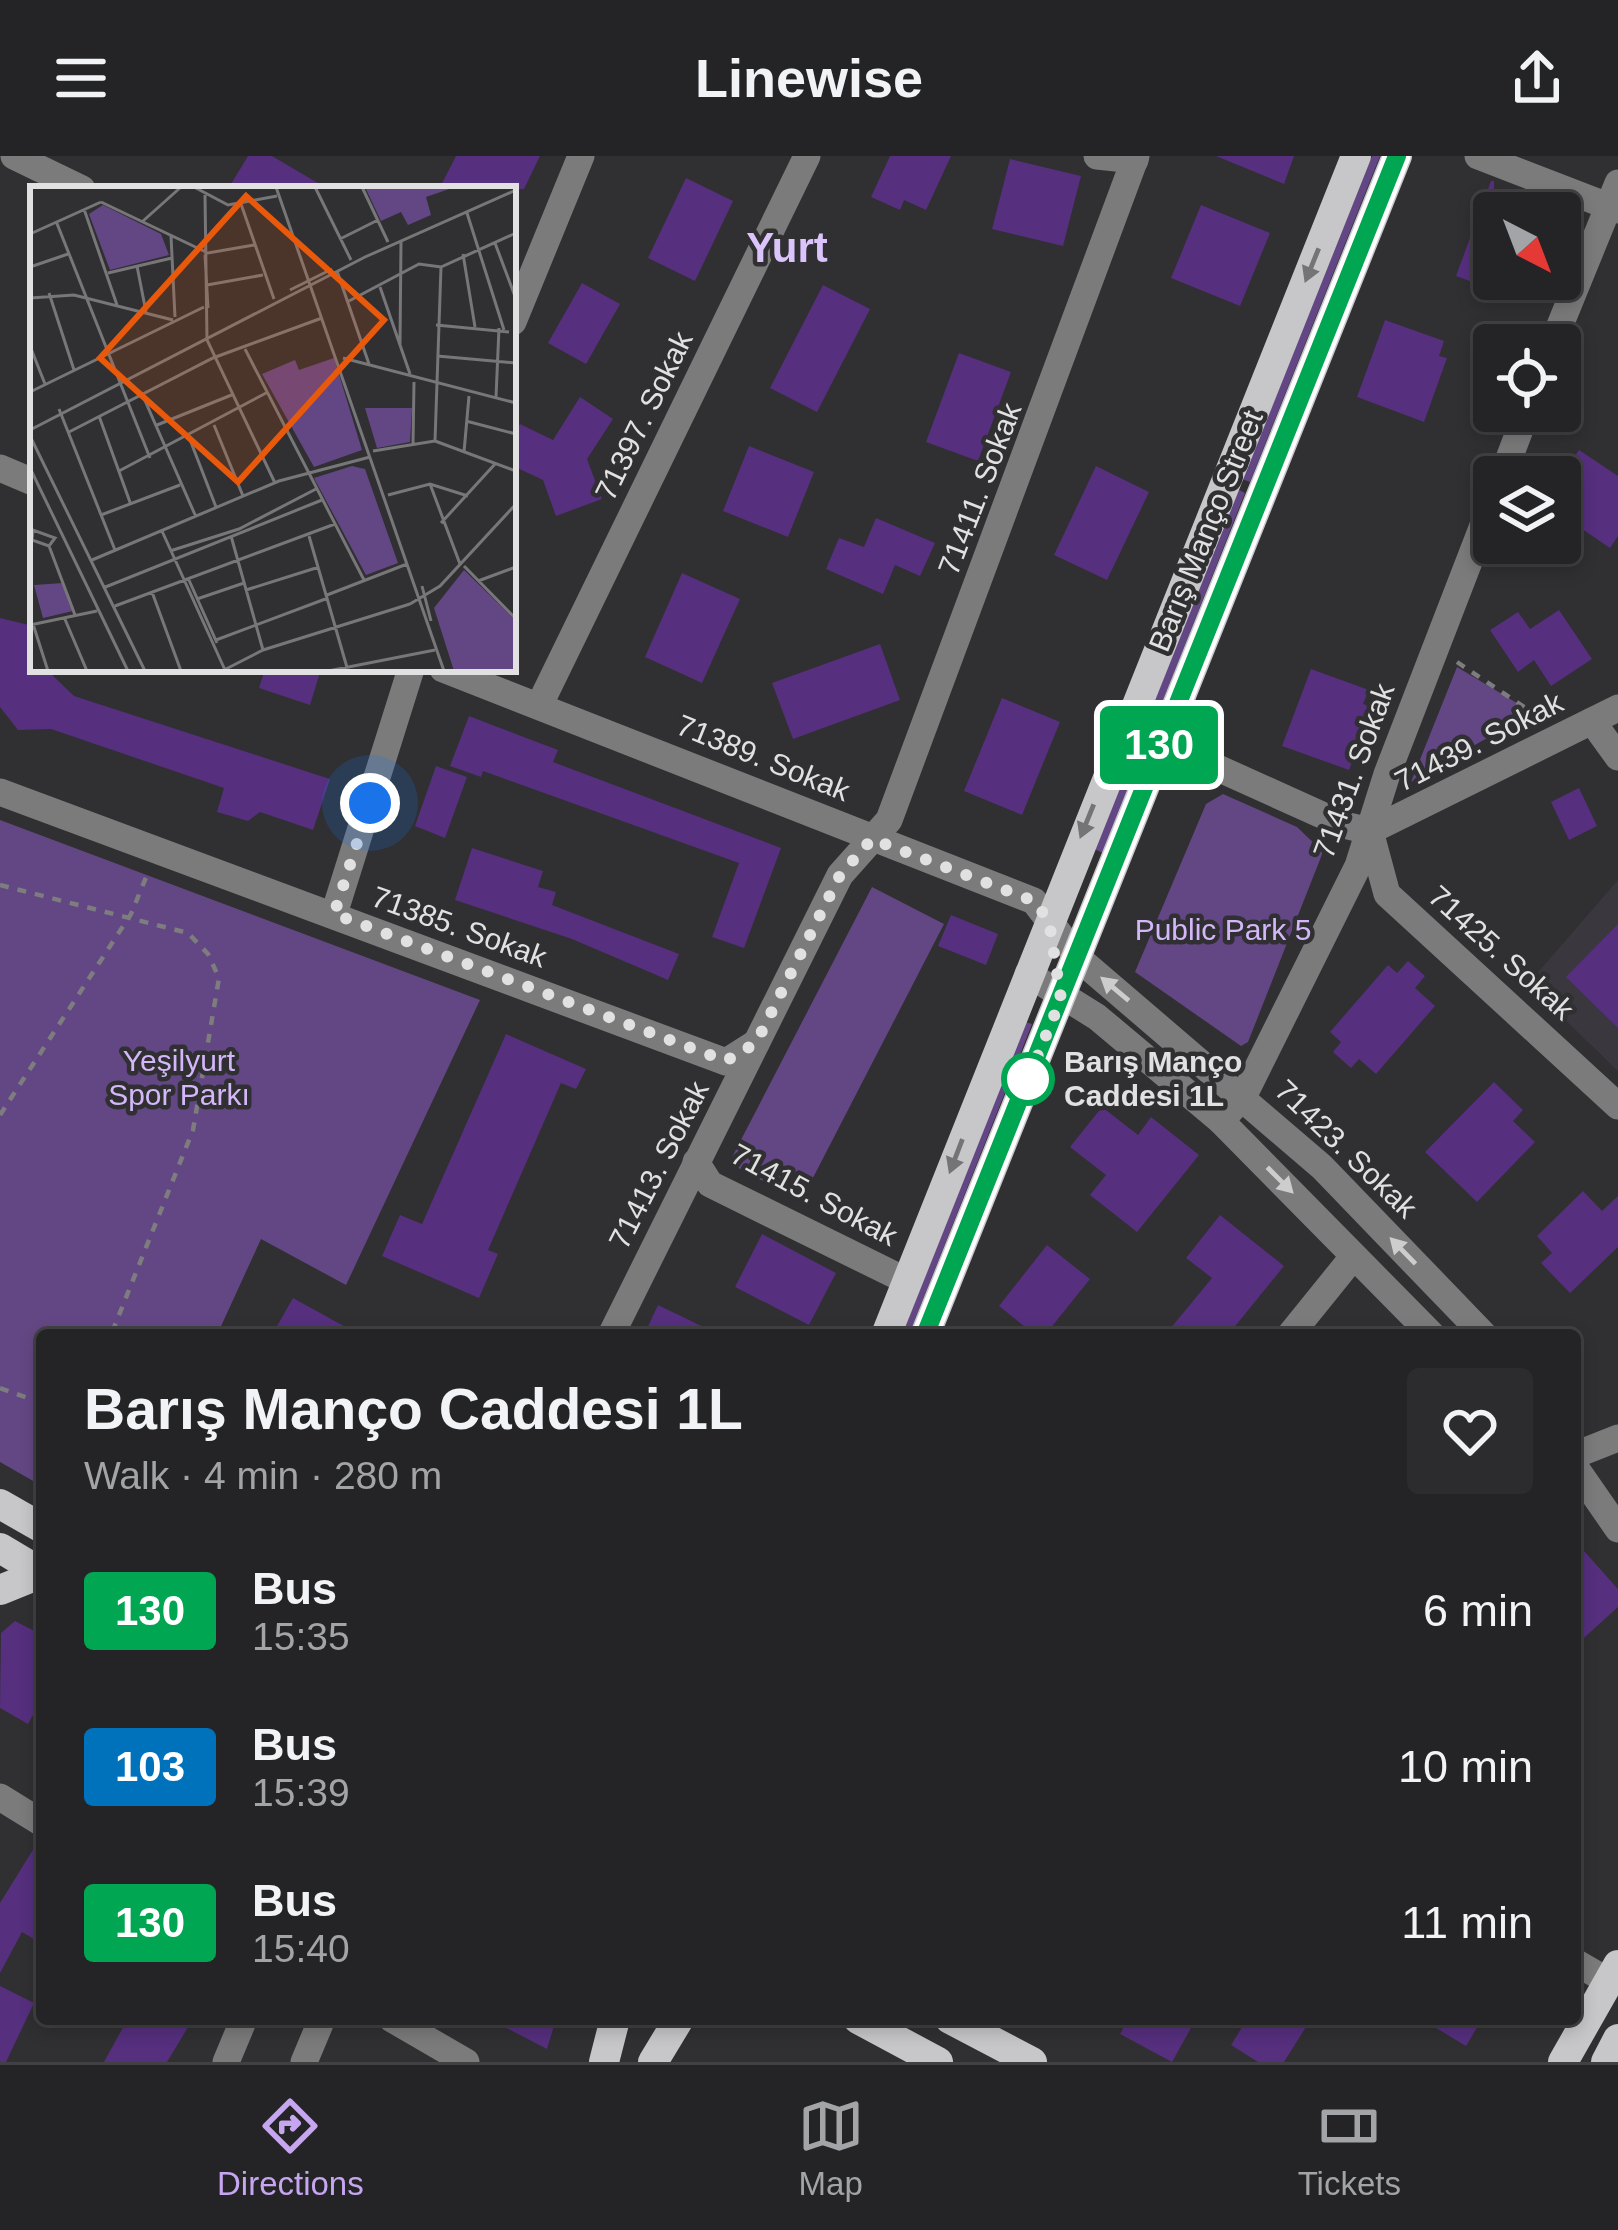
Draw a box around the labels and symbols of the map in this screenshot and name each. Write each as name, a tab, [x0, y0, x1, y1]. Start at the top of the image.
inset map	[30, 186, 516, 672]
north arrow	[1473, 192, 1581, 300]
district label: Yurt	[746, 224, 828, 271]
one-way arrow	[1302, 247, 1321, 283]
street label: 71397. Sokak	[589, 325, 699, 505]
street label: 71411. Sokak	[932, 397, 1028, 579]
street label: Barış Manço Street	[1142, 405, 1269, 656]
street label: 71431. Sokak	[1307, 678, 1401, 863]
street label: 71439. Sokak	[1390, 685, 1569, 798]
line badge: 130	[1090, 706, 1228, 784]
street label: 71389. Sokak	[672, 708, 855, 808]
your location	[340, 773, 400, 833]
one-way arrow	[1077, 803, 1096, 839]
street label: 71425. Sokak	[1422, 879, 1581, 1027]
street label: 71385. Sokak	[367, 880, 552, 974]
park label: Public Park 5	[1135, 913, 1311, 946]
one-way arrow	[1100, 977, 1131, 1002]
park label: Yeşilyurt Spor Parkı	[108, 1044, 250, 1111]
place label: Barış Manço Caddesi 1L	[1064, 1045, 1242, 1112]
marker: Barış Manço Caddesi 1L	[1003, 1054, 1053, 1104]
street label: 71423. Sokak	[1269, 1073, 1425, 1225]
street label: 71413. Sokak	[602, 1075, 715, 1254]
street label: 71415. Sokak	[725, 1137, 904, 1253]
one-way arrow	[945, 1138, 964, 1174]
one-way arrow	[1265, 1165, 1294, 1193]
one-way arrow	[1389, 1237, 1417, 1265]

